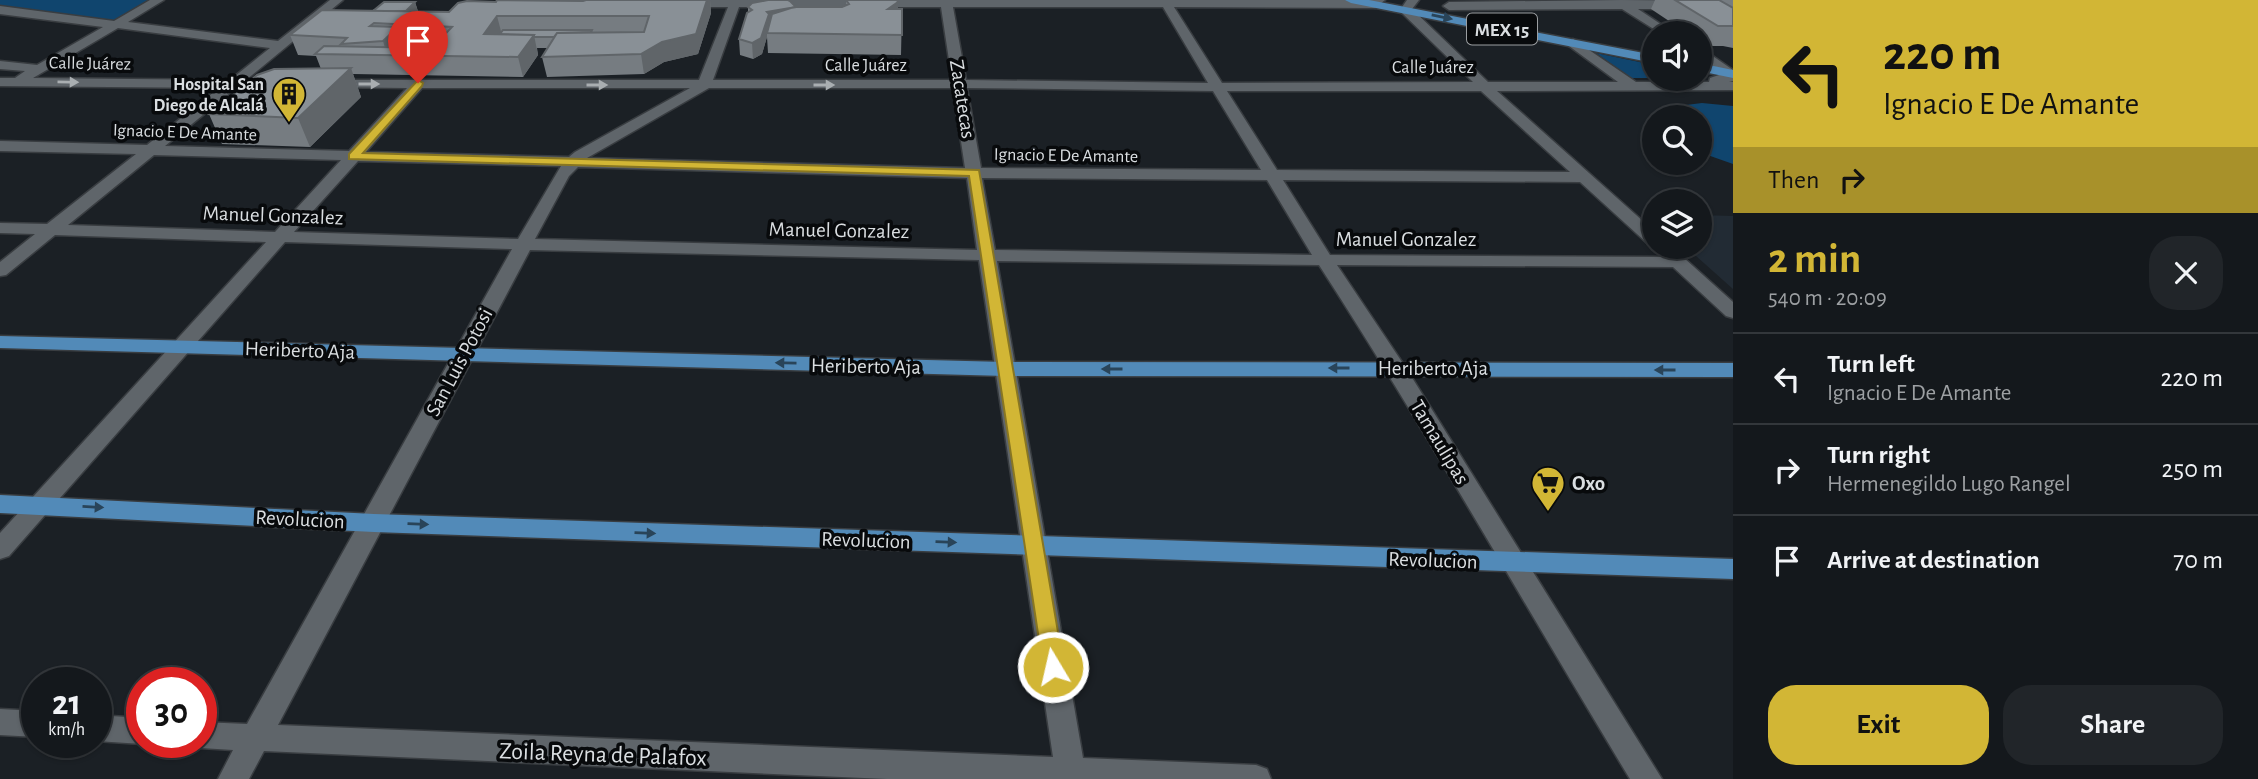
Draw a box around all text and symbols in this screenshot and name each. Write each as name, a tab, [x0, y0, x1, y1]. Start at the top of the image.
pin	[388, 11, 448, 83]
one-way arrow	[1431, 12, 1453, 23]
road number: MEX 15	[1467, 14, 1537, 44]
map controls	[1642, 21, 1712, 259]
button: sound	[1642, 21, 1712, 91]
icon: arrive	[399, 22, 437, 60]
icon: left	[1768, 28, 1859, 119]
text: 220 m	[1883, 30, 2002, 79]
street label: Calle Juárez	[49, 54, 131, 74]
street label: Calle Juárez	[825, 57, 907, 75]
street label: Zacatecas	[946, 58, 979, 140]
street label: Calle Juárez	[1392, 59, 1474, 77]
building icon: Hospital San Diego de Alcalá	[270, 75, 308, 124]
one-way arrow	[57, 76, 79, 88]
place label: Hospital San Diego de Alcalá	[153, 76, 264, 115]
one-way arrow	[358, 78, 380, 90]
one-way arrow	[586, 79, 608, 91]
one-way arrow	[813, 79, 835, 91]
text: Ignacio E De Amante	[1883, 88, 2139, 120]
button: search	[1642, 105, 1712, 175]
street label: Ignacio E De Amante	[113, 121, 257, 145]
street label: Ignacio E De Amante	[994, 146, 1138, 166]
icon: right	[1833, 161, 1871, 199]
text: Then	[1768, 167, 1819, 193]
button: layers	[1642, 189, 1712, 259]
street label: Manuel Gonzalez	[202, 203, 344, 228]
street label: Manuel Gonzalez	[768, 219, 910, 242]
street label: Manuel Gonzalez	[1336, 229, 1476, 250]
button: close	[2149, 236, 2223, 310]
text: 2 min	[1768, 238, 1861, 280]
text: 540 m · 20:09	[1768, 287, 1887, 310]
street label: San Luis Potosi	[422, 305, 497, 420]
street label: Heriberto Aja	[244, 338, 356, 363]
text: Turn left	[1827, 351, 1915, 377]
street label: Heriberto Aja	[811, 355, 922, 378]
one-way arrow	[775, 358, 797, 369]
street label: Heriberto Aja	[1378, 358, 1488, 379]
icon: left	[1768, 360, 1806, 398]
one-way arrow	[1328, 362, 1350, 374]
one-way arrow	[1101, 363, 1123, 375]
one-way arrow	[1654, 364, 1676, 376]
text: 220 m	[2161, 365, 2223, 391]
text: Ignacio E De Amante	[1827, 382, 2011, 405]
street label: Tamaulipas	[1406, 397, 1473, 488]
text: Turn right	[1827, 442, 1930, 468]
icon: right	[1768, 451, 1806, 489]
text: 250 m	[2161, 456, 2223, 482]
supermarket icon: Oxo	[1529, 464, 1567, 513]
place label: Oxo	[1572, 473, 1605, 494]
text: Hermenegildo Lugo Rangel	[1827, 473, 2071, 496]
one-way arrow	[82, 502, 104, 513]
street label: Revolucion	[255, 507, 345, 532]
one-way arrow	[407, 519, 429, 530]
one-way arrow	[634, 527, 656, 538]
street label: Revolucion	[821, 528, 911, 553]
one-way arrow	[935, 537, 957, 548]
icon: arrive	[1768, 542, 1806, 580]
text: Arrive at destination	[1827, 547, 2040, 573]
text: 70 m	[2173, 547, 2223, 573]
street label: Revolucion	[1388, 548, 1478, 573]
position arrow	[1016, 630, 1090, 704]
speed limit sign: 30	[126, 667, 217, 758]
button: Exit	[1768, 685, 1989, 765]
button: Share	[2003, 685, 2223, 765]
text: 21	[52, 686, 81, 721]
text: km/h	[48, 721, 85, 739]
street label: Zoila Reyna de Palafox	[499, 739, 708, 771]

